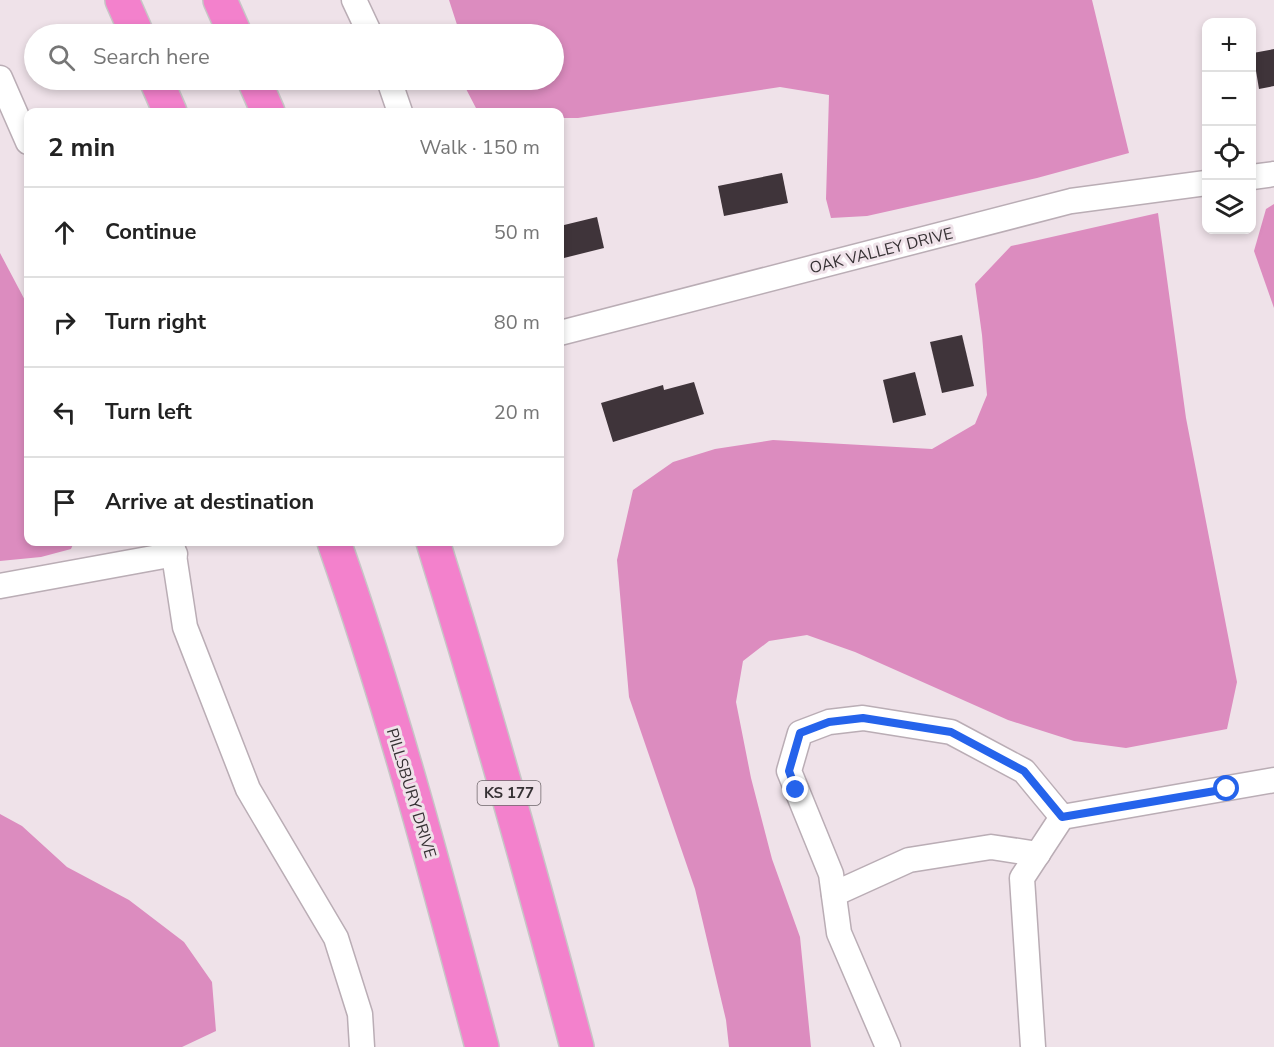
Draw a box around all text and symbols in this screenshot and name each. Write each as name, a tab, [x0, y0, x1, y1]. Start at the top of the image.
map controls	[1202, 18, 1256, 234]
button: +	[1202, 18, 1256, 72]
search box	[24, 24, 564, 90]
icon: search	[45, 41, 78, 74]
text: Search here	[93, 42, 210, 72]
button: −	[1202, 72, 1256, 126]
button: locate	[1202, 126, 1256, 180]
text: 2 min	[48, 130, 115, 165]
text: Walk · 150 m	[420, 134, 540, 161]
button: layers	[1202, 180, 1256, 234]
icon: ahead	[48, 216, 81, 249]
text: Continue	[105, 217, 196, 247]
text: 50 m	[494, 219, 540, 246]
street label: OAK VALLEY DRIVE	[807, 223, 955, 279]
icon: right	[48, 306, 81, 339]
text: Turn right	[105, 307, 206, 337]
text: 80 m	[494, 309, 540, 336]
icon: left	[48, 396, 81, 429]
text: Turn left	[105, 397, 192, 427]
text: 20 m	[494, 399, 540, 426]
icon: arrive	[48, 486, 81, 519]
text: Arrive at destination	[105, 487, 314, 517]
street label: PILLSBURY DRIVE	[381, 726, 441, 861]
route start	[1213, 775, 1239, 801]
route end	[782, 776, 808, 802]
road number: KS 177	[478, 781, 540, 805]

